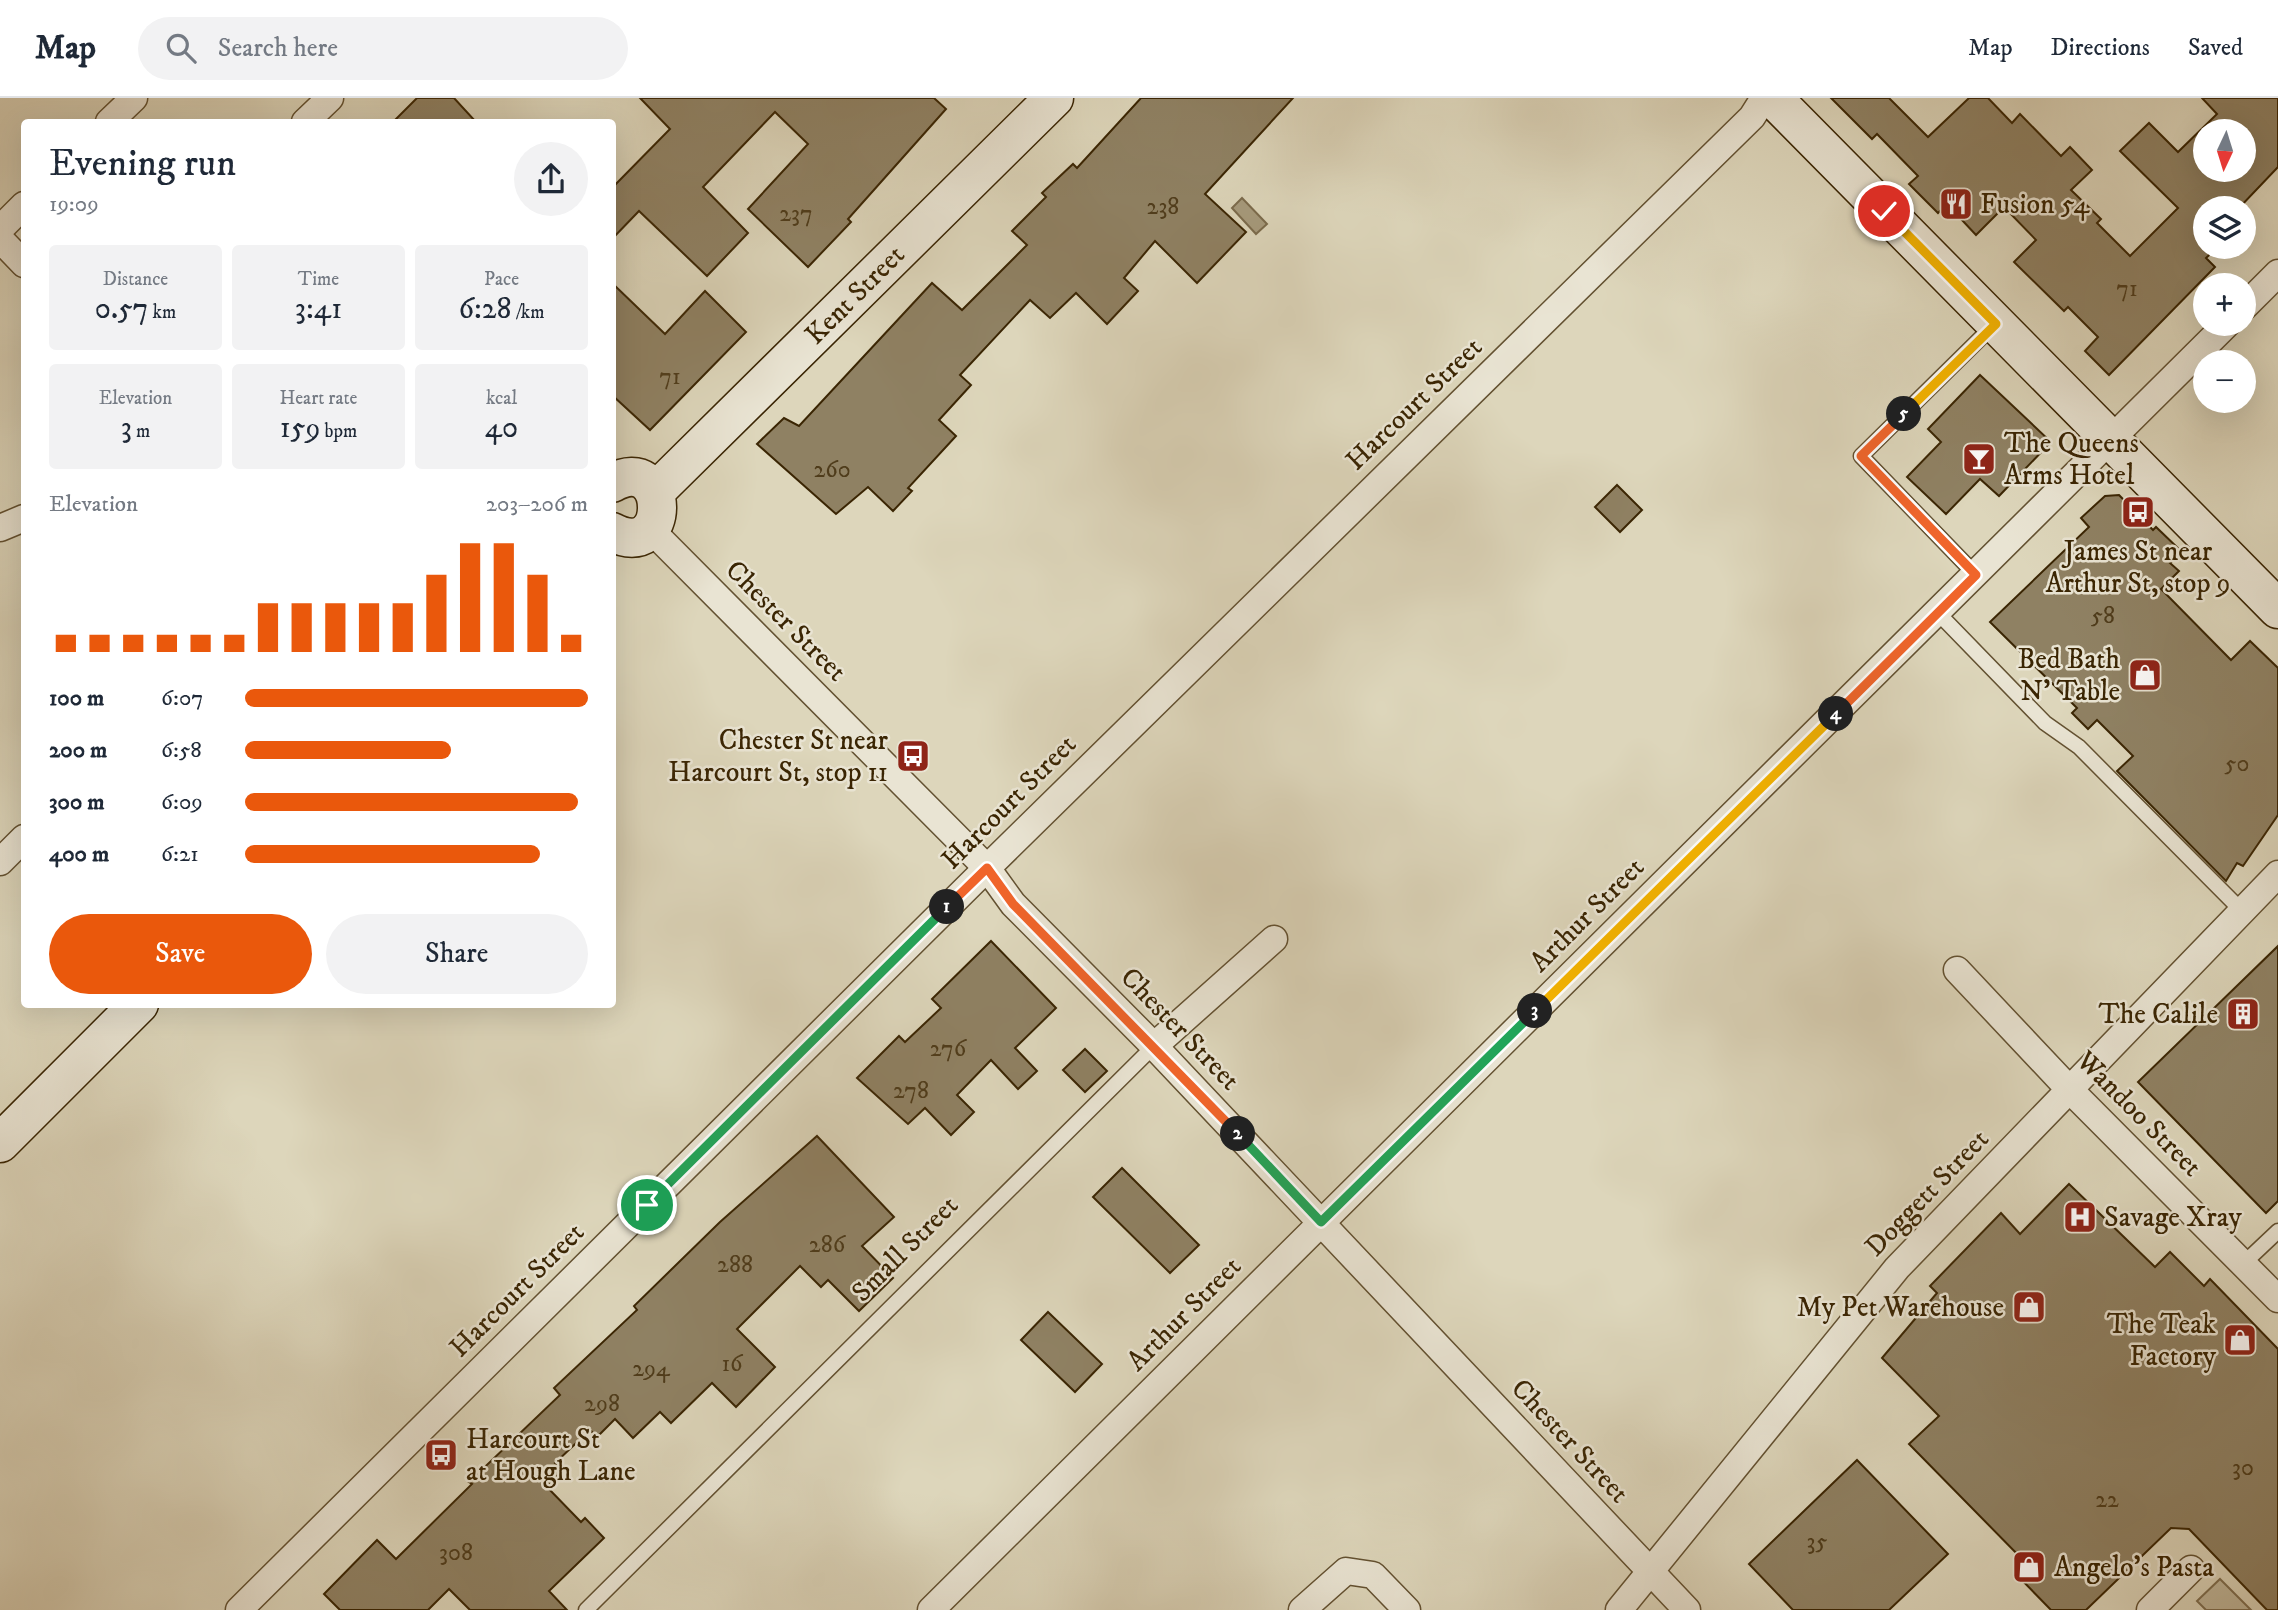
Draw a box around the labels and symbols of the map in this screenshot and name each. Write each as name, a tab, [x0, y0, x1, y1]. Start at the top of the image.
north arrow	[2193, 119, 2256, 182]
pin	[1854, 181, 1914, 241]
restaurant icon: Fusion 54	[1937, 185, 1975, 223]
place label: Fusion 54	[1980, 187, 2090, 222]
house number: 238	[1147, 192, 1179, 222]
house number: 237	[779, 199, 813, 229]
street label: Kent Street	[798, 238, 912, 352]
house number: 71	[2116, 274, 2138, 304]
street label: Harcourt Street	[1338, 330, 1490, 478]
house number: 71	[659, 362, 681, 392]
pin: 5	[1886, 396, 1922, 432]
place label: The Queens Arms Hotel	[2004, 426, 2139, 493]
bar icon: The Queens Arms Hotel	[1960, 440, 1998, 478]
house number: 260	[813, 455, 851, 485]
bus stop icon: James St near Arthur St, stop 9	[2119, 493, 2157, 531]
place label: James St near Arthur St, stop 9	[2046, 534, 2230, 601]
street label: Chester Street	[718, 553, 854, 689]
house number: 58	[2091, 601, 2115, 631]
place label: Bed Bath N' Table	[2017, 642, 2120, 709]
shop icon: Bed Bath N' Table	[2126, 656, 2164, 694]
pin: 4	[1818, 696, 1854, 732]
place label: Chester St near Harcourt St, stop 11	[668, 723, 889, 790]
street label: Harcourt Street	[934, 727, 1084, 877]
bus stop icon: Chester St near Harcourt St, stop 11	[894, 737, 932, 775]
house number: 50	[2225, 749, 2249, 779]
street label: Arthur Street	[1522, 850, 1652, 980]
pin: 1	[930, 890, 964, 924]
street label: Chester Street	[1113, 960, 1247, 1098]
pin: 3	[1518, 993, 1552, 1028]
building icon: The Calile	[2224, 995, 2262, 1033]
place label: The Calile	[2099, 997, 2218, 1032]
house number: 276	[930, 1034, 968, 1064]
street label: Wandoo Street	[2068, 1043, 2209, 1184]
house number: 278	[893, 1076, 929, 1106]
pin: 2	[1220, 1116, 1256, 1152]
street label: Doggett Street	[1858, 1122, 1996, 1264]
pin	[617, 1175, 677, 1235]
street label: Small Street	[844, 1188, 966, 1310]
hospital icon: Savage Xray	[2061, 1198, 2099, 1236]
place label: Savage Xray	[2104, 1200, 2242, 1235]
street label: Harcourt Street	[442, 1215, 592, 1365]
house number: 286	[809, 1230, 847, 1260]
street label: Arthur Street	[1119, 1249, 1249, 1379]
house number: 288	[717, 1250, 753, 1280]
shop icon: My Pet Warehouse	[2010, 1288, 2048, 1326]
place label: My Pet Warehouse	[1797, 1290, 2004, 1325]
place label: The Teak Factory	[2107, 1307, 2217, 1374]
shop icon: The Teak Factory	[2221, 1321, 2259, 1359]
house number: 16	[721, 1349, 744, 1379]
house number: 294	[632, 1354, 671, 1384]
street label: Chester Street	[1504, 1372, 1636, 1510]
house number: 298	[584, 1389, 620, 1419]
place label: Harcourt St at Hough Lane	[466, 1422, 636, 1489]
bus stop icon: Harcourt St at Hough Lane	[422, 1436, 460, 1474]
house number: 30	[2232, 1453, 2254, 1483]
house number: 22	[2095, 1485, 2119, 1515]
house number: 35	[1807, 1527, 1828, 1557]
house number: 308	[439, 1538, 473, 1568]
shop icon: Angelo's Pasta	[2010, 1548, 2048, 1586]
place label: Angelo's Pasta	[2054, 1550, 2214, 1585]

